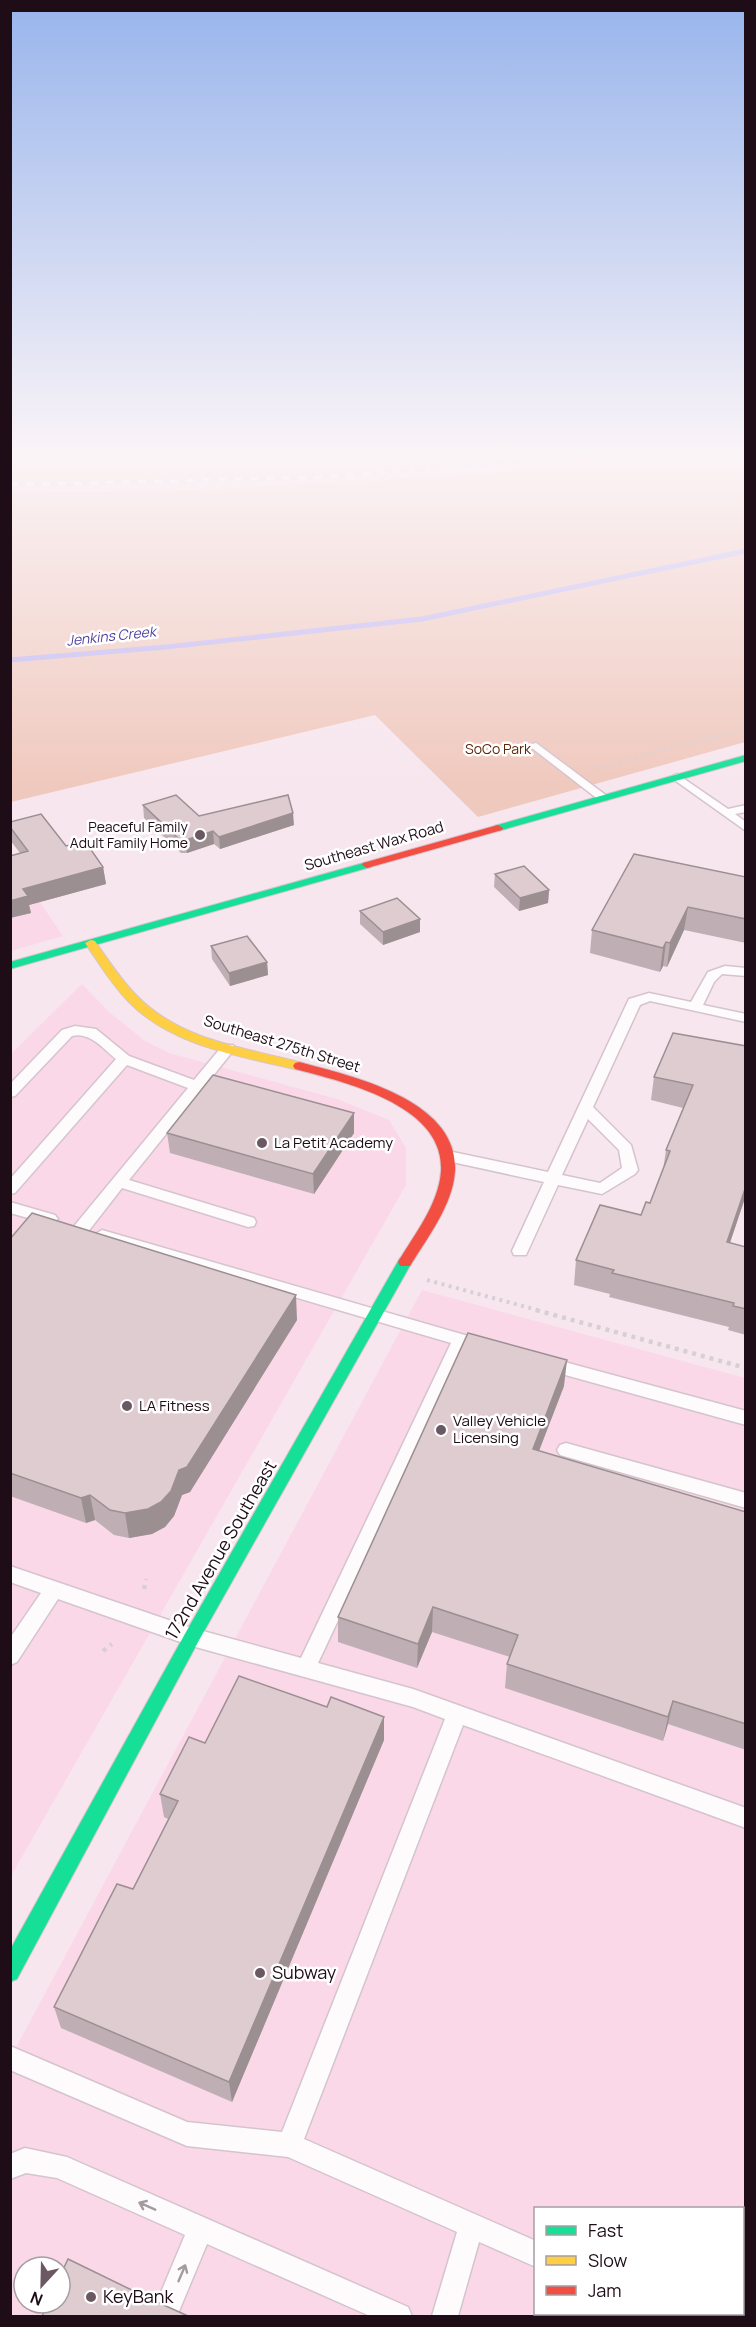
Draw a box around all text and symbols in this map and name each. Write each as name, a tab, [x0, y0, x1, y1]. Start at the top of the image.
water label: Jenkins Creek	[65, 621, 159, 650]
park label: SoCo Park	[465, 739, 532, 758]
street label: Southeast Wax Road	[302, 816, 446, 875]
place label: Peaceful Family Adult Family Home	[70, 817, 189, 852]
marker: Peaceful Family Adult Family Home	[193, 828, 207, 842]
street label: Southeast 275th Street	[201, 1010, 363, 1077]
place label: La Petit Academy	[274, 1132, 393, 1153]
marker: La Petit Academy	[255, 1136, 269, 1150]
place label: LA Fitness	[139, 1395, 210, 1416]
marker: LA Fitness	[120, 1399, 134, 1413]
place label: Valley Vehicle Licensing	[453, 1410, 546, 1448]
marker: Valley Vehicle Licensing	[434, 1423, 448, 1437]
street label: 172nd Avenue Southeast	[159, 1455, 281, 1644]
place label: Subway	[272, 1960, 337, 1984]
marker: Subway	[253, 1966, 267, 1980]
one-way arrow	[138, 2200, 156, 2211]
legend	[534, 2207, 744, 2315]
text: Fast	[588, 2218, 623, 2242]
text: Slow	[588, 2248, 628, 2272]
north arrow	[12, 2255, 72, 2315]
one-way arrow	[177, 2265, 188, 2283]
text: Jam	[588, 2278, 622, 2302]
place label: KeyBank	[103, 2284, 175, 2308]
text: N	[27, 2287, 46, 2311]
marker: KeyBank	[84, 2290, 98, 2304]

